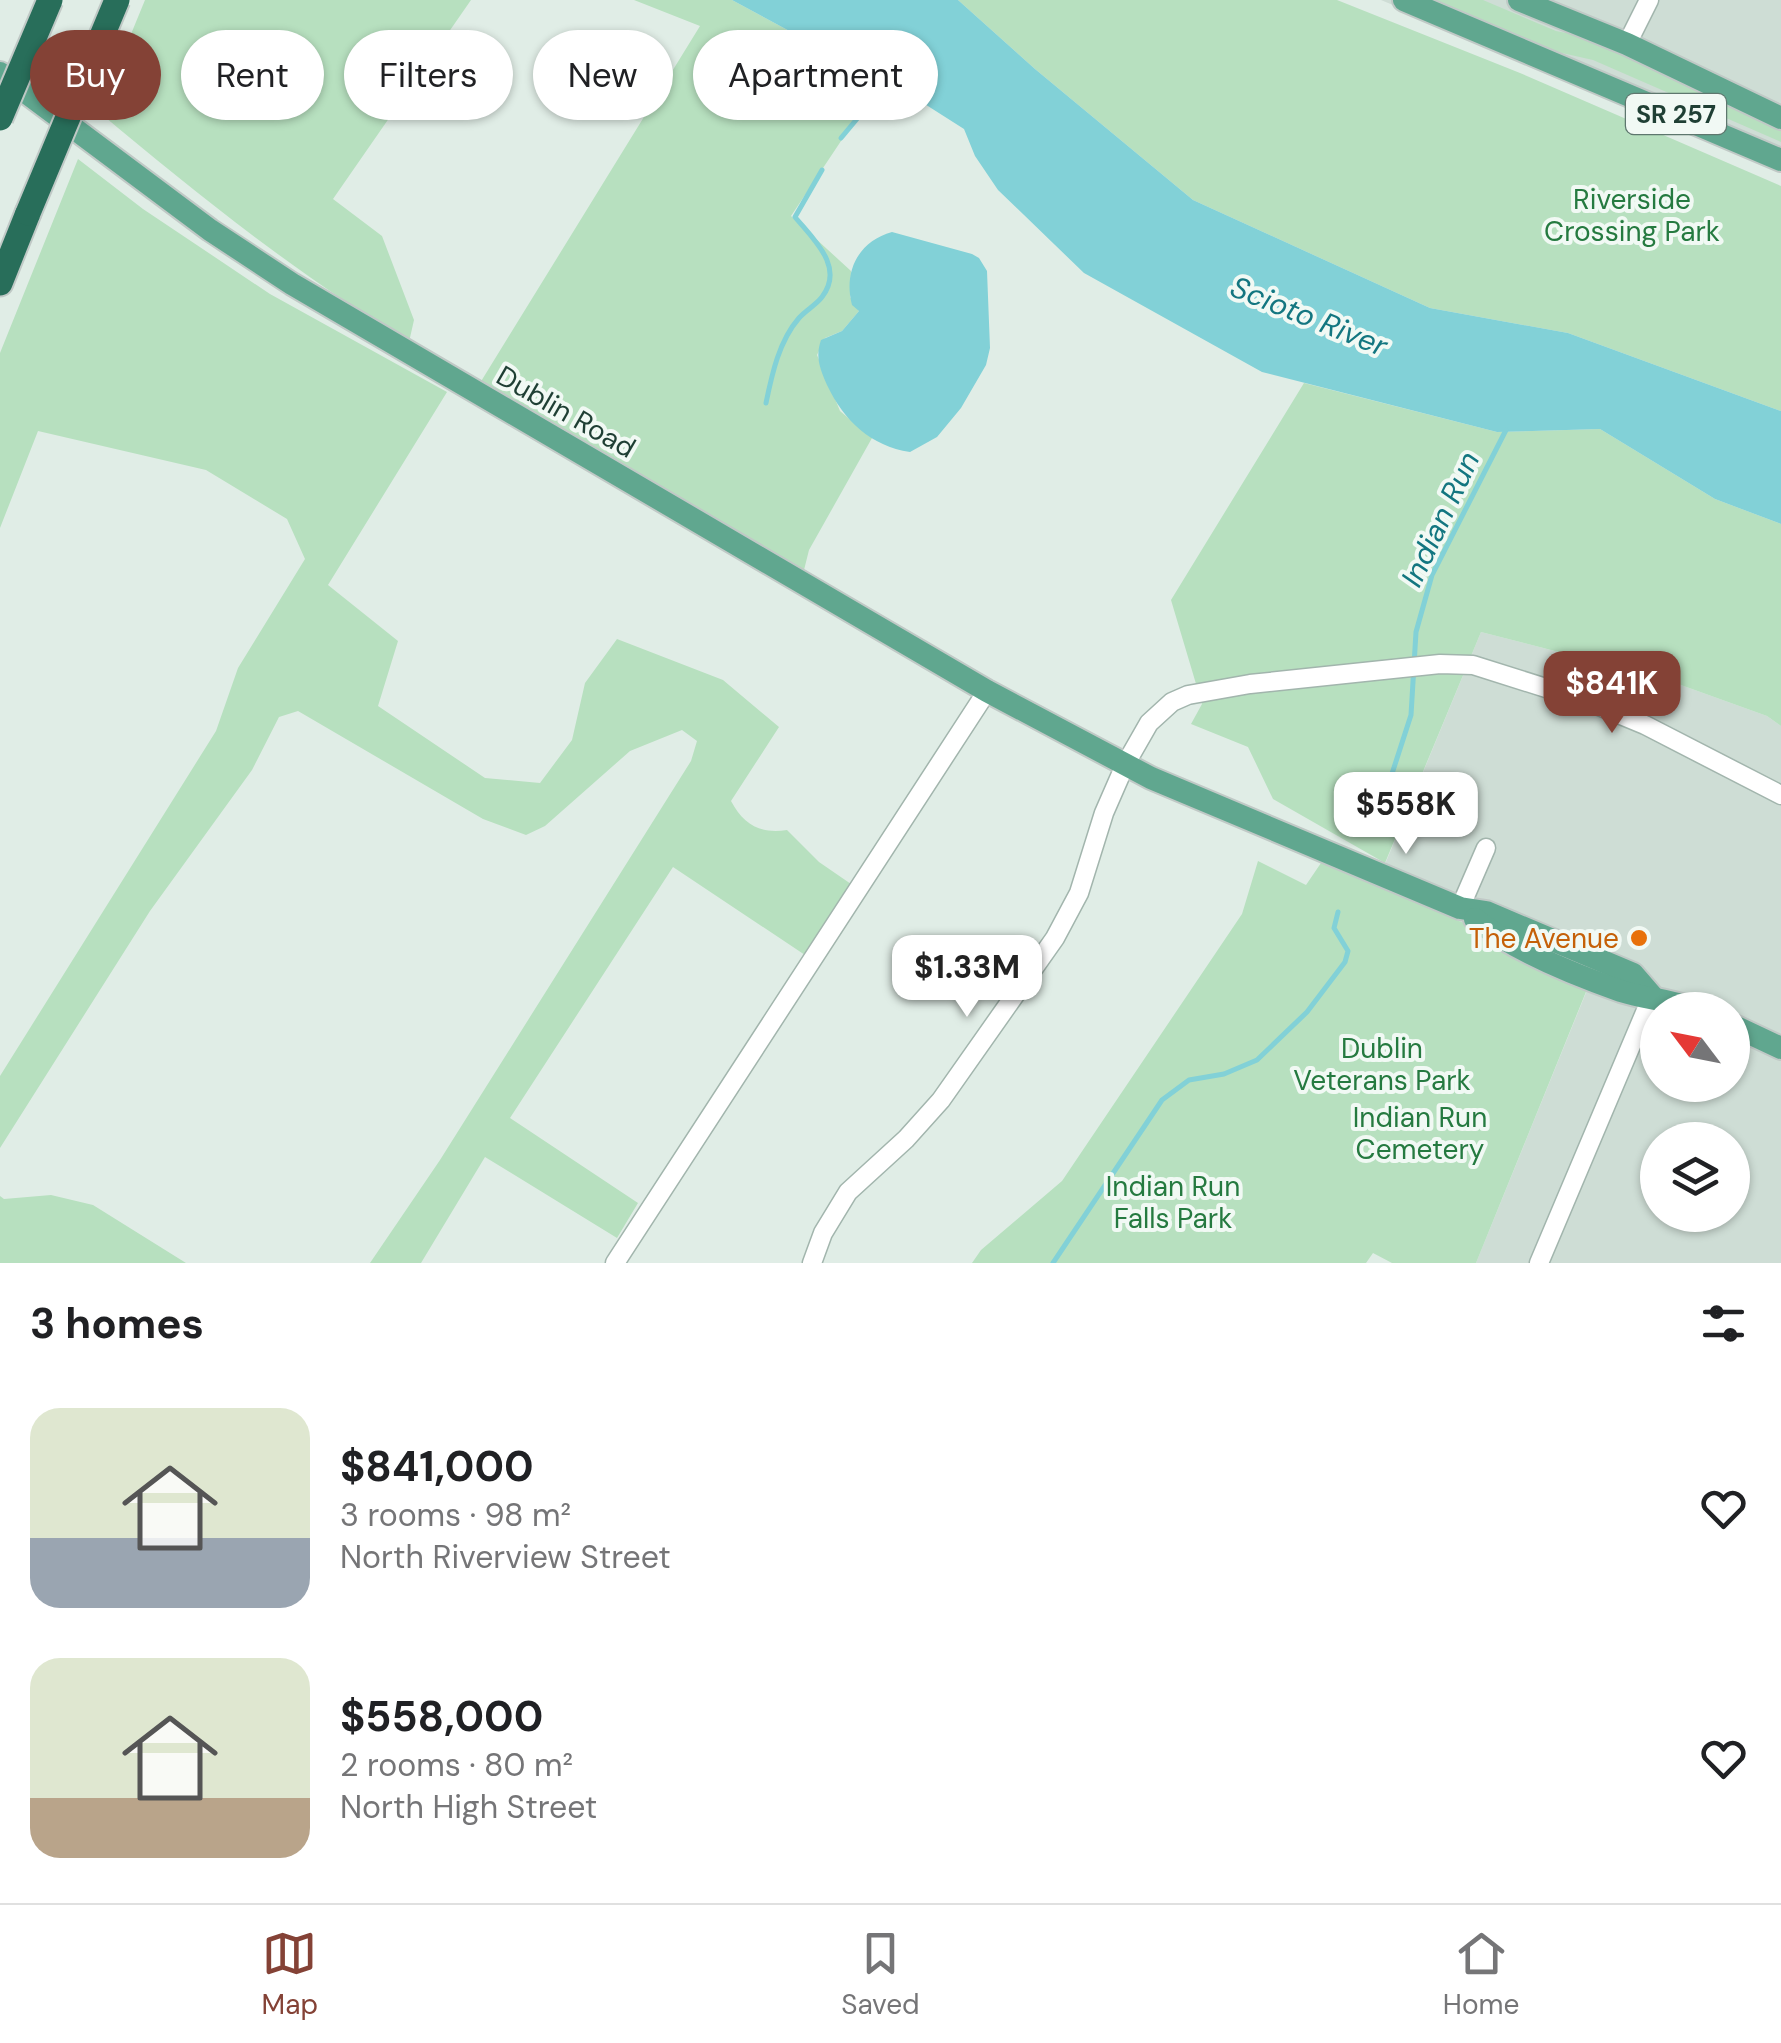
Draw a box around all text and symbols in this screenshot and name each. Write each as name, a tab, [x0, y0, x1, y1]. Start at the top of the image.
chip: Buy	[30, 30, 161, 120]
chip: Rent	[181, 30, 324, 120]
chip: Filters	[344, 30, 513, 120]
chip: New	[533, 30, 673, 120]
chip: Apartment	[693, 30, 938, 120]
road number: SR 257	[1626, 94, 1726, 134]
park label: Riverside Crossing Park	[1544, 181, 1720, 250]
water label: Scioto River	[1225, 267, 1394, 365]
street label: Dublin Road	[490, 357, 642, 467]
water label: Indian Run	[1392, 445, 1488, 593]
pin: $841K	[1542, 651, 1682, 736]
text: $841K	[1566, 662, 1658, 704]
pin: $558K	[1336, 772, 1476, 857]
text: $558K	[1356, 783, 1456, 825]
place label: The Avenue	[1469, 920, 1619, 957]
marker: The Avenue	[1628, 927, 1650, 949]
pin: $1.33M	[886, 935, 1048, 1020]
text: $1.33M	[914, 946, 1020, 988]
north arrow	[1640, 992, 1750, 1102]
map controls	[1640, 992, 1750, 1232]
park label: Dublin Veterans Park	[1293, 1030, 1471, 1099]
park label: Indian Run Cemetery	[1353, 1099, 1487, 1168]
button: layers	[1640, 1122, 1750, 1232]
park label: Indian Run Falls Park	[1106, 1168, 1240, 1237]
text: 3 homes	[30, 1296, 204, 1351]
icon: filters	[1696, 1296, 1751, 1351]
text: $841,000	[340, 1439, 534, 1494]
icon: home	[110, 1448, 230, 1568]
icon: heart	[1696, 1481, 1751, 1536]
text: 3 rooms · 98 m²	[340, 1494, 571, 1536]
text: North Riverview Street	[340, 1536, 671, 1578]
text: $558,000	[340, 1689, 543, 1744]
icon: home	[110, 1698, 230, 1818]
icon: heart	[1696, 1731, 1751, 1786]
text: 2 rooms · 80 m²	[340, 1744, 573, 1786]
text: North High Street	[340, 1786, 597, 1828]
tab: Map	[262, 1926, 318, 2023]
tab: Saved	[841, 1926, 920, 2023]
tab: Home	[1443, 1926, 1519, 2023]

